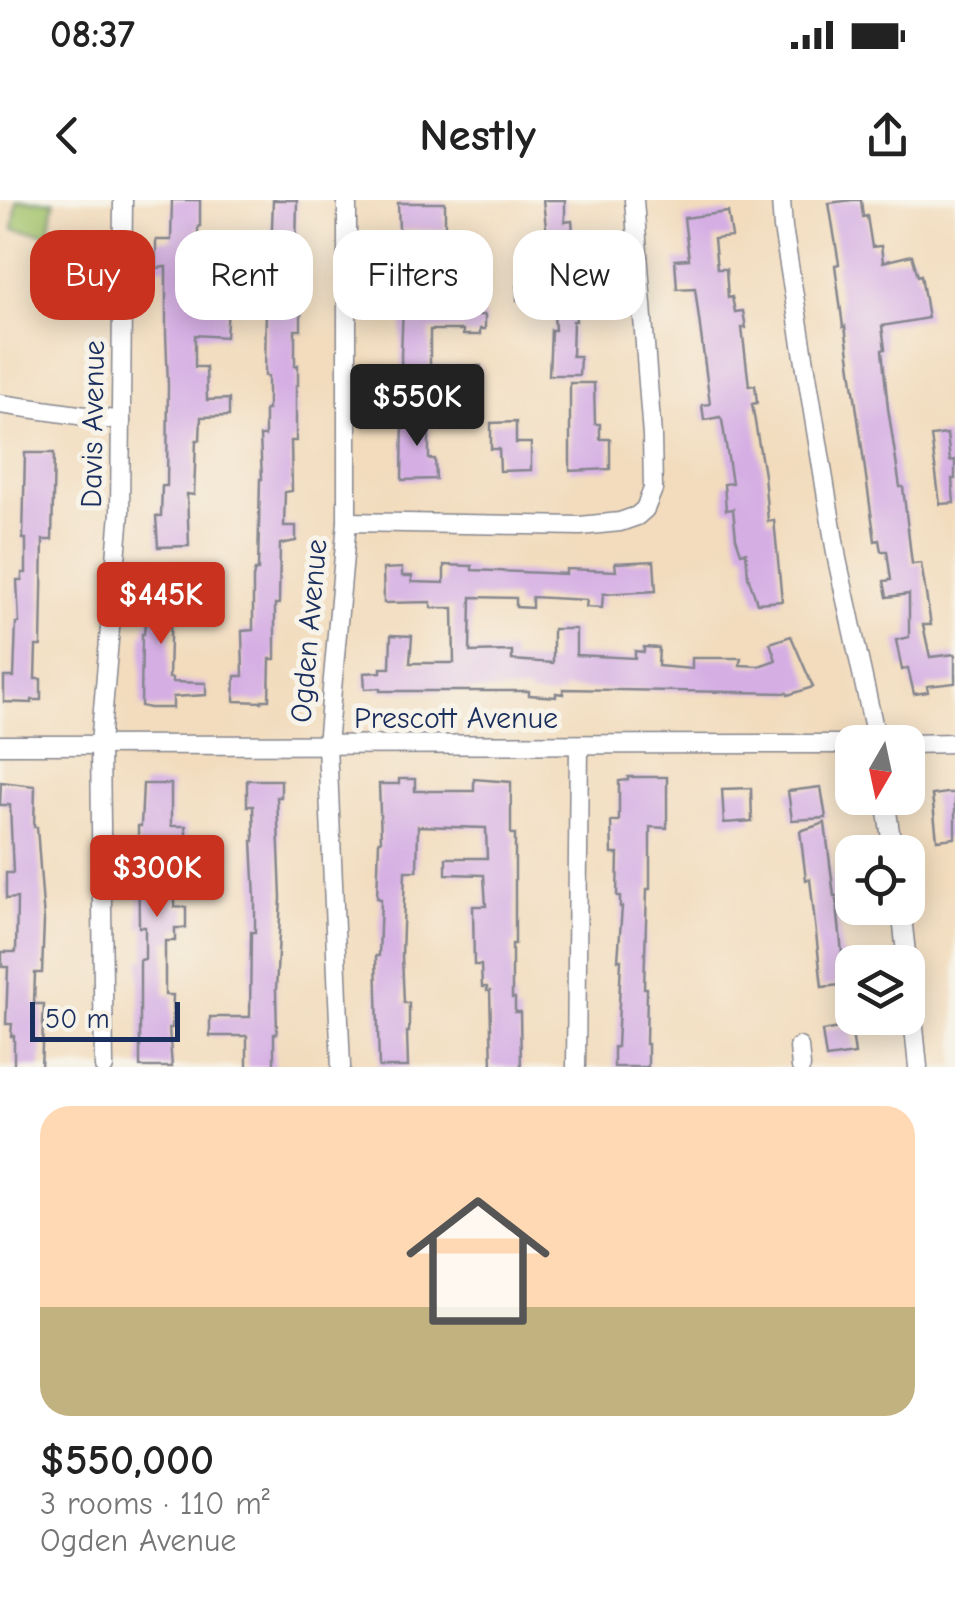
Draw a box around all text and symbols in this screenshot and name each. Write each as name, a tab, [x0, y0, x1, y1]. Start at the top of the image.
text: 08:37	[50, 13, 135, 57]
icon: back	[40, 108, 95, 163]
icon: share	[860, 108, 915, 163]
text: Nestly	[419, 109, 536, 161]
chip: Buy	[30, 230, 155, 320]
chip: Rent	[175, 230, 313, 320]
chip: Filters	[333, 230, 493, 320]
chip: New	[513, 230, 645, 320]
street label: Davis Avenue	[74, 340, 112, 508]
pin: $550K	[347, 364, 487, 449]
text: $550K	[372, 378, 462, 415]
street label: Ogden Avenue	[284, 538, 334, 724]
pin: $445K	[91, 562, 231, 647]
text: $445K	[119, 576, 203, 613]
street label: Prescott Avenue	[354, 701, 558, 736]
north arrow	[835, 725, 925, 815]
map controls	[835, 725, 925, 1035]
pin: $300K	[87, 835, 227, 920]
button: locate	[835, 835, 925, 925]
text: $300K	[112, 849, 202, 886]
button: layers	[835, 945, 925, 1035]
scale bar	[30, 997, 180, 1041]
text: 50 m	[45, 1003, 110, 1035]
icon: home	[388, 1171, 568, 1351]
text: $550,000	[40, 1436, 214, 1485]
text: 3 rooms · 110 m²	[40, 1485, 270, 1522]
text: Ogden Avenue	[40, 1522, 236, 1559]

